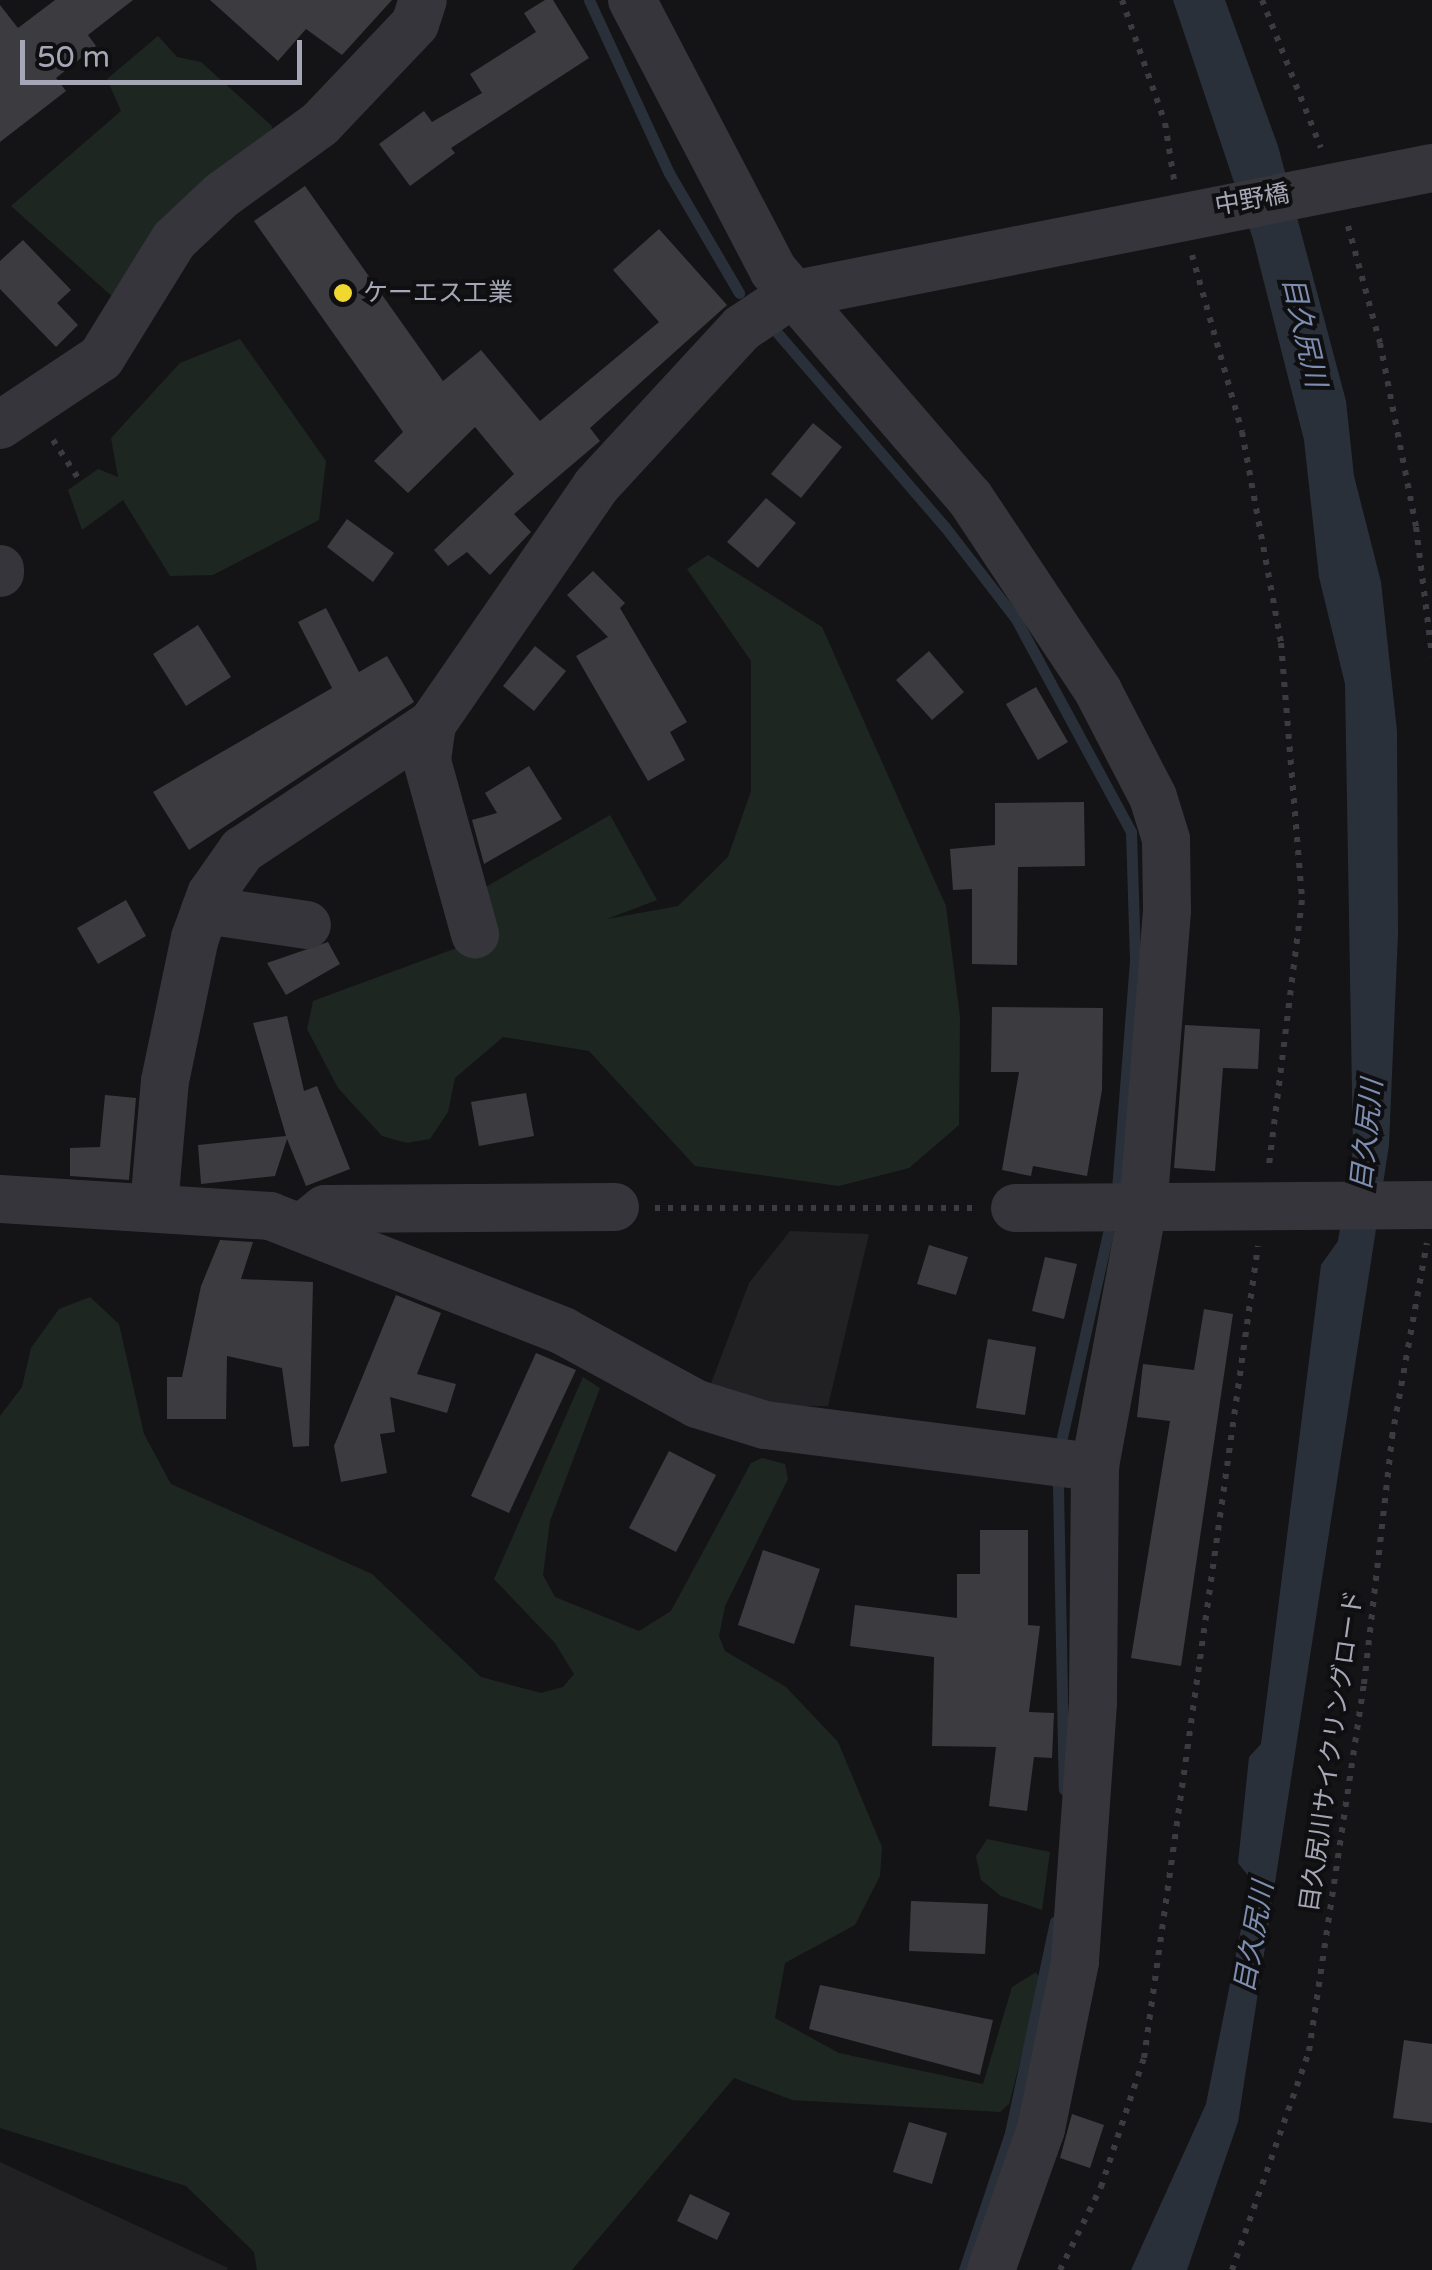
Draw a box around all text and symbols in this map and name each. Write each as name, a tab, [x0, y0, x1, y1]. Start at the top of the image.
scale bar	[25, 20, 308, 82]
text: 50 m	[37, 39, 110, 76]
street label: 中野橋	[1212, 179, 1292, 221]
water label: 目久尻川	[1275, 274, 1333, 390]
place label: ケーエス工業	[363, 278, 513, 308]
marker: ケーエス工業	[332, 282, 354, 304]
water label: 目久尻川	[1344, 1078, 1390, 1192]
street label: 目久尻川サイクリングロード	[1295, 1588, 1369, 1914]
water label: 目久尻川	[1228, 1879, 1280, 1995]

